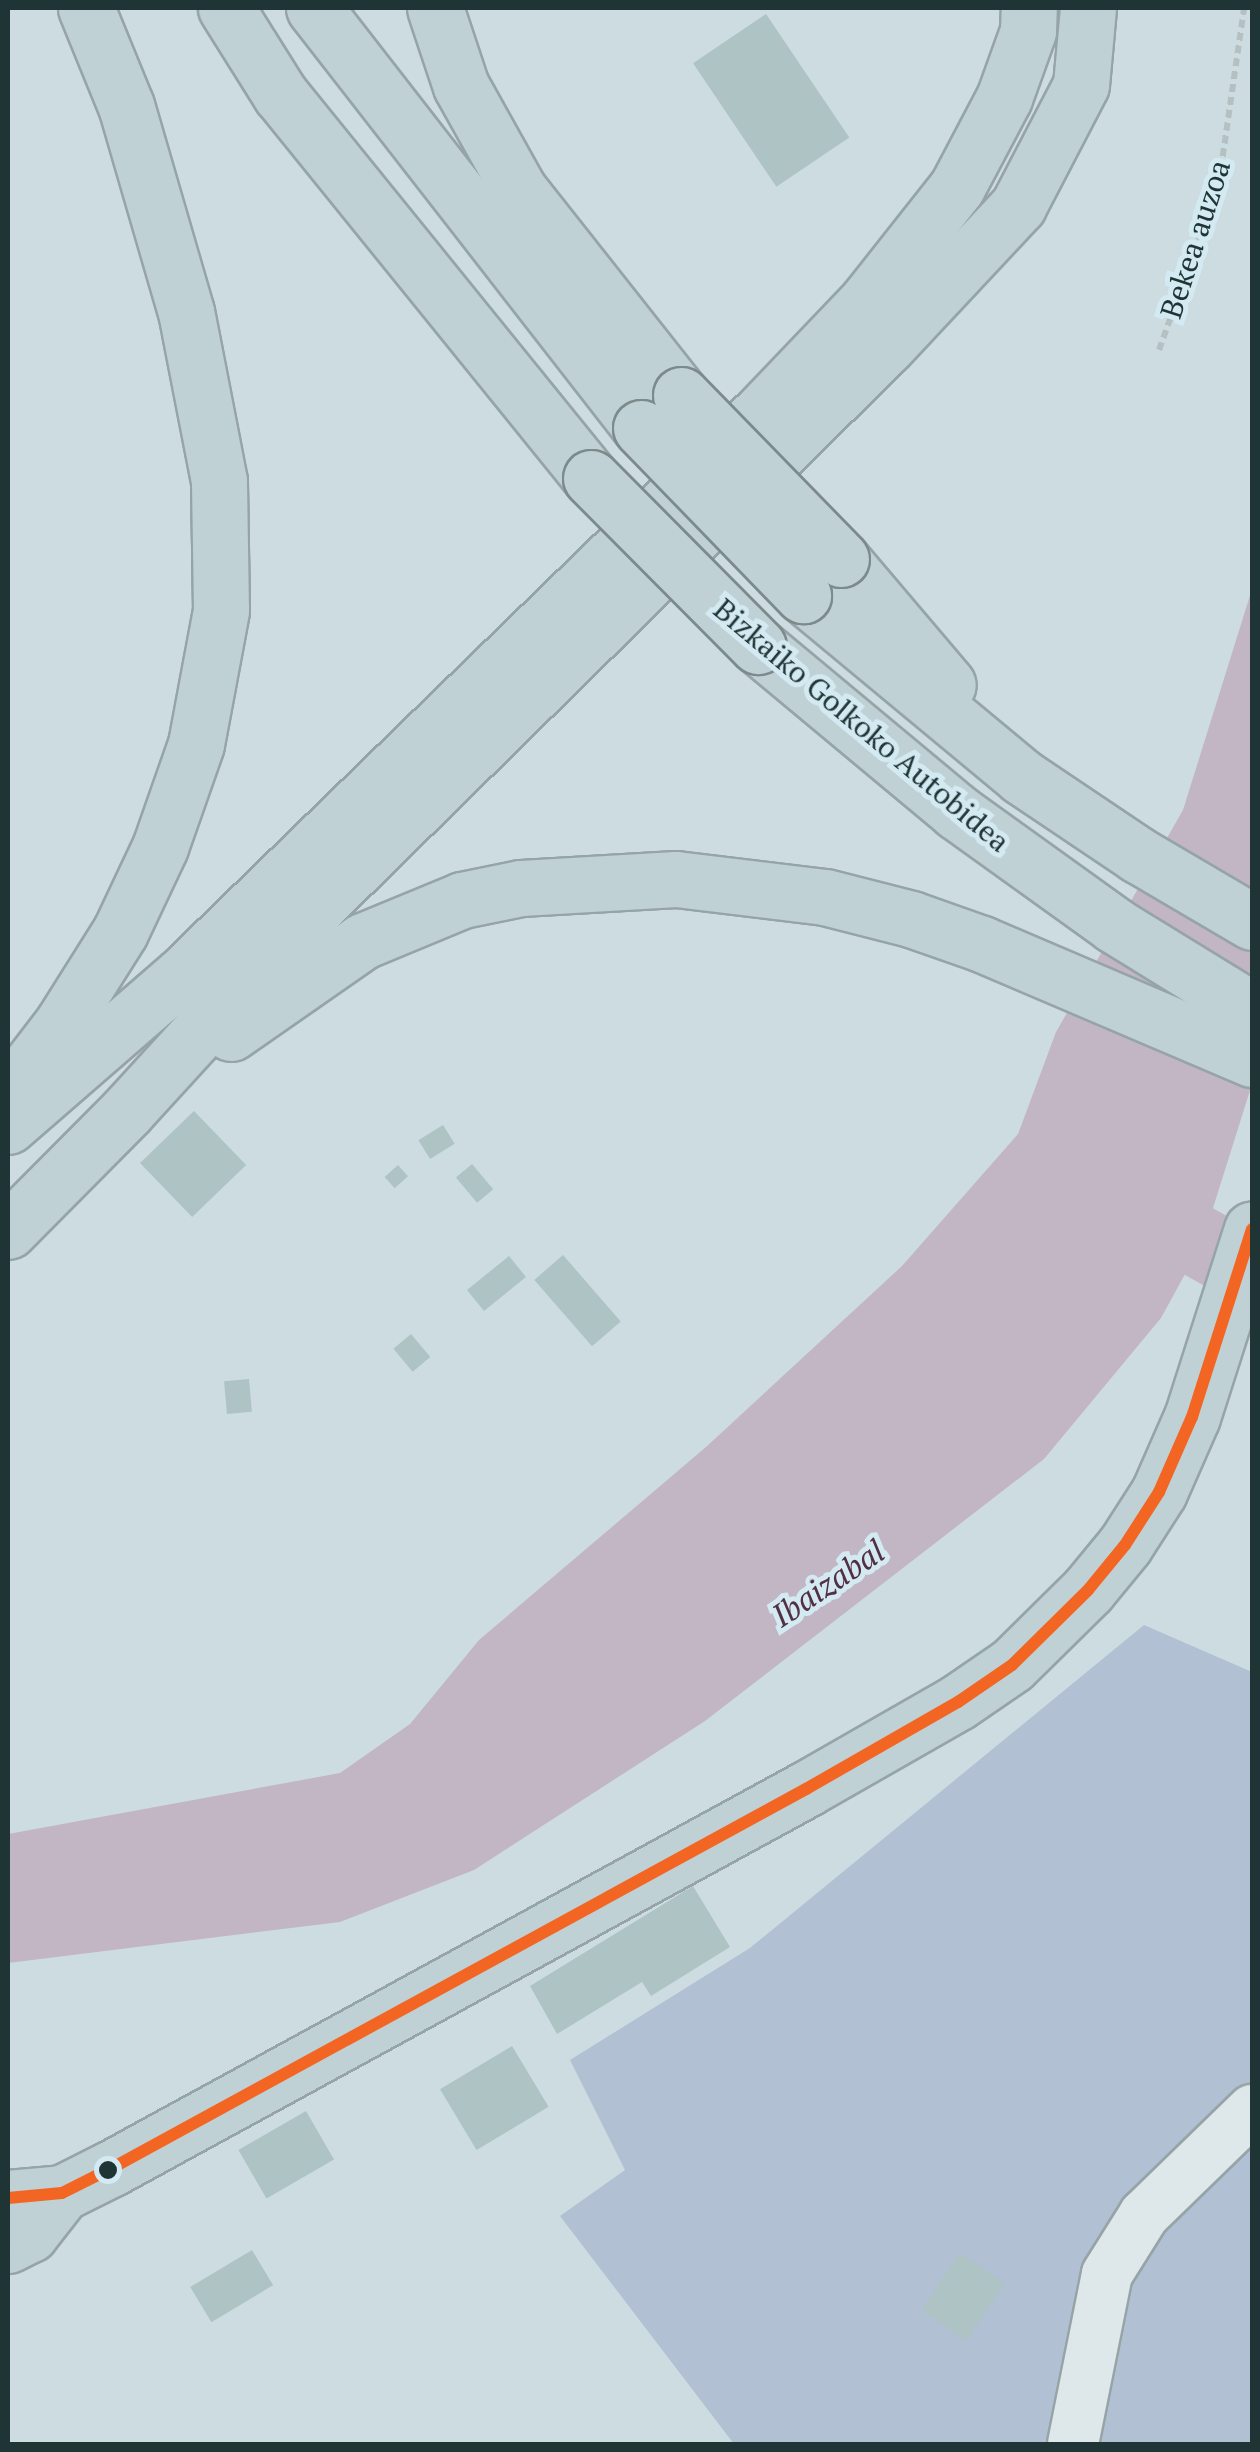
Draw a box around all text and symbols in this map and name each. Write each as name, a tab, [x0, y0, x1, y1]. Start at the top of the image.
street label: Bekea auzoa	[1152, 155, 1238, 323]
street label: Bizkaiko Golkoko Autobidea	[707, 591, 1017, 859]
water label: Ibaizabal	[764, 1531, 892, 1635]
unlabelled marker	[98, 2160, 118, 2180]

